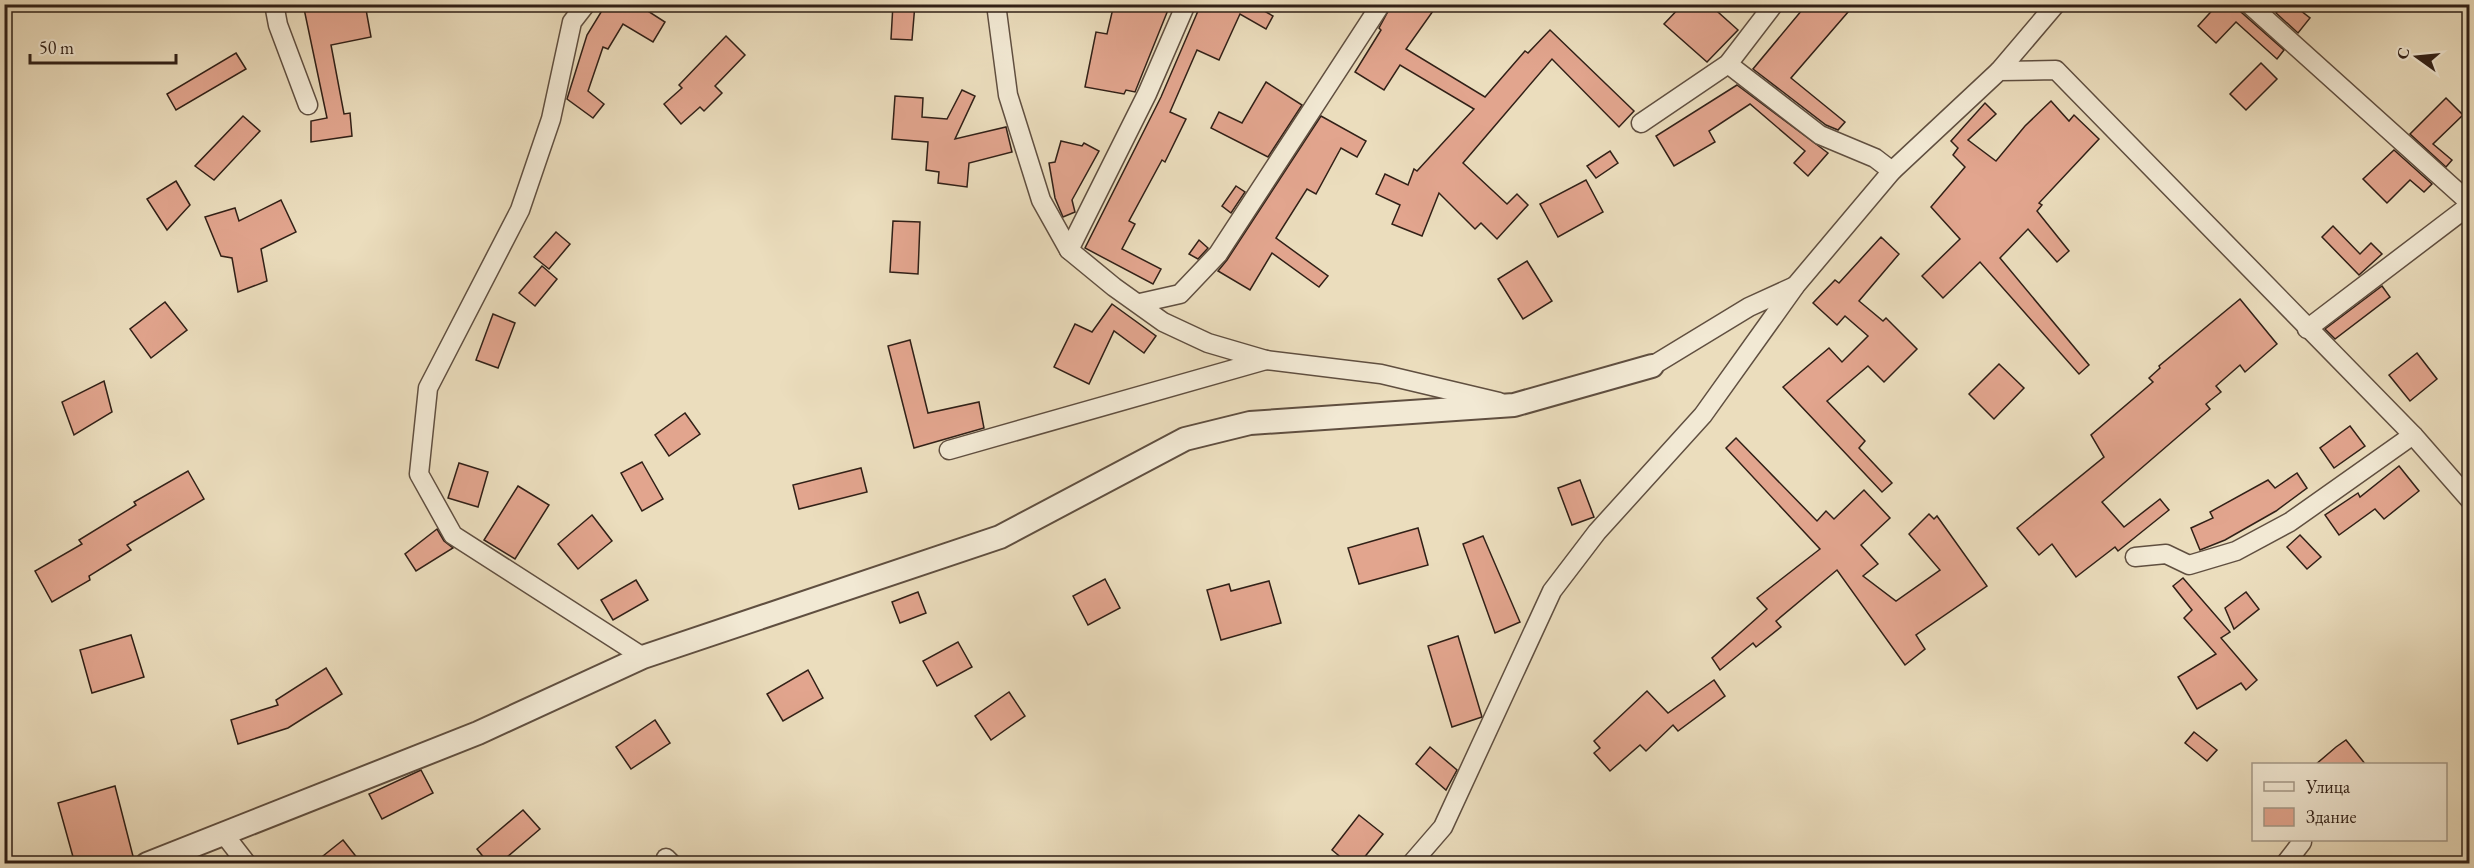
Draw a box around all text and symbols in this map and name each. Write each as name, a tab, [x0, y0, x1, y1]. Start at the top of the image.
scale bar	[30, 27, 176, 65]
north arrow	[2387, 27, 2447, 87]
text: 50 m	[39, 36, 74, 59]
text: С	[2391, 45, 2415, 61]
legend	[2252, 763, 2447, 841]
text: Улица	[2305, 775, 2351, 798]
text: Здание	[2306, 805, 2356, 828]

